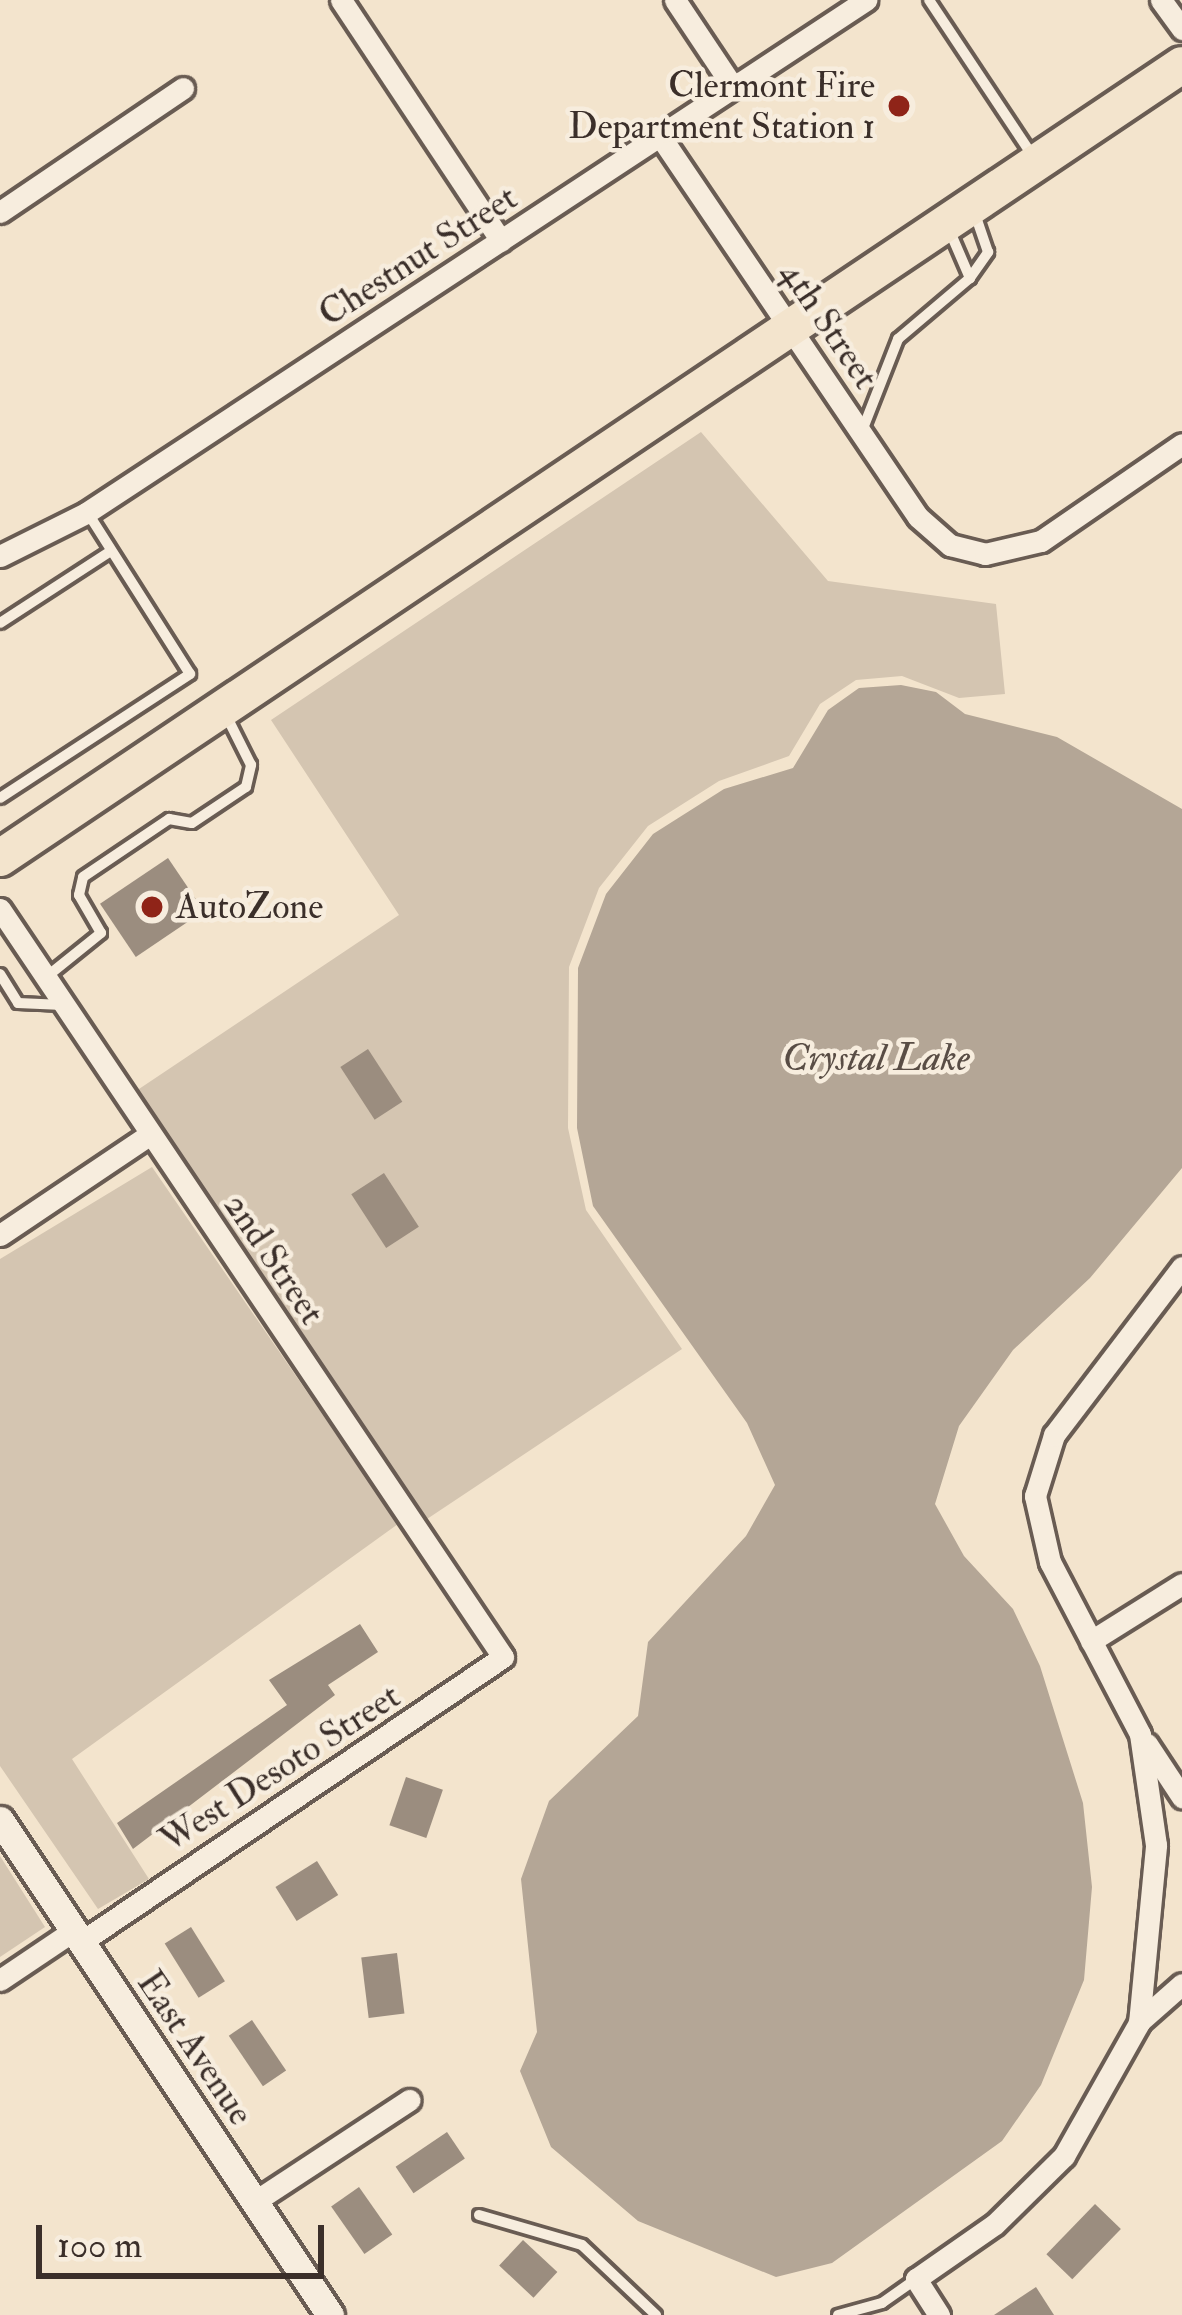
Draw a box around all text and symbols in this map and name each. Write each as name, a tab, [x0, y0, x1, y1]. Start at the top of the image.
place label: Clermont Fire Department Station 1	[568, 63, 875, 148]
marker: Clermont Fire Department Station 1	[886, 93, 912, 119]
street label: Chestnut Street	[311, 176, 525, 336]
street label: 4th Street	[771, 253, 887, 397]
place label: AutoZone	[176, 885, 323, 929]
marker: AutoZone	[139, 894, 165, 920]
water label: Crystal Lake	[782, 1035, 970, 1081]
street label: 2nd Street	[214, 1185, 334, 1333]
street label: West Desoto Street	[152, 1674, 408, 1862]
street label: East Avenue	[128, 1963, 262, 2133]
scale bar	[42, 2201, 330, 2275]
text: 100 m	[57, 2223, 142, 2268]

